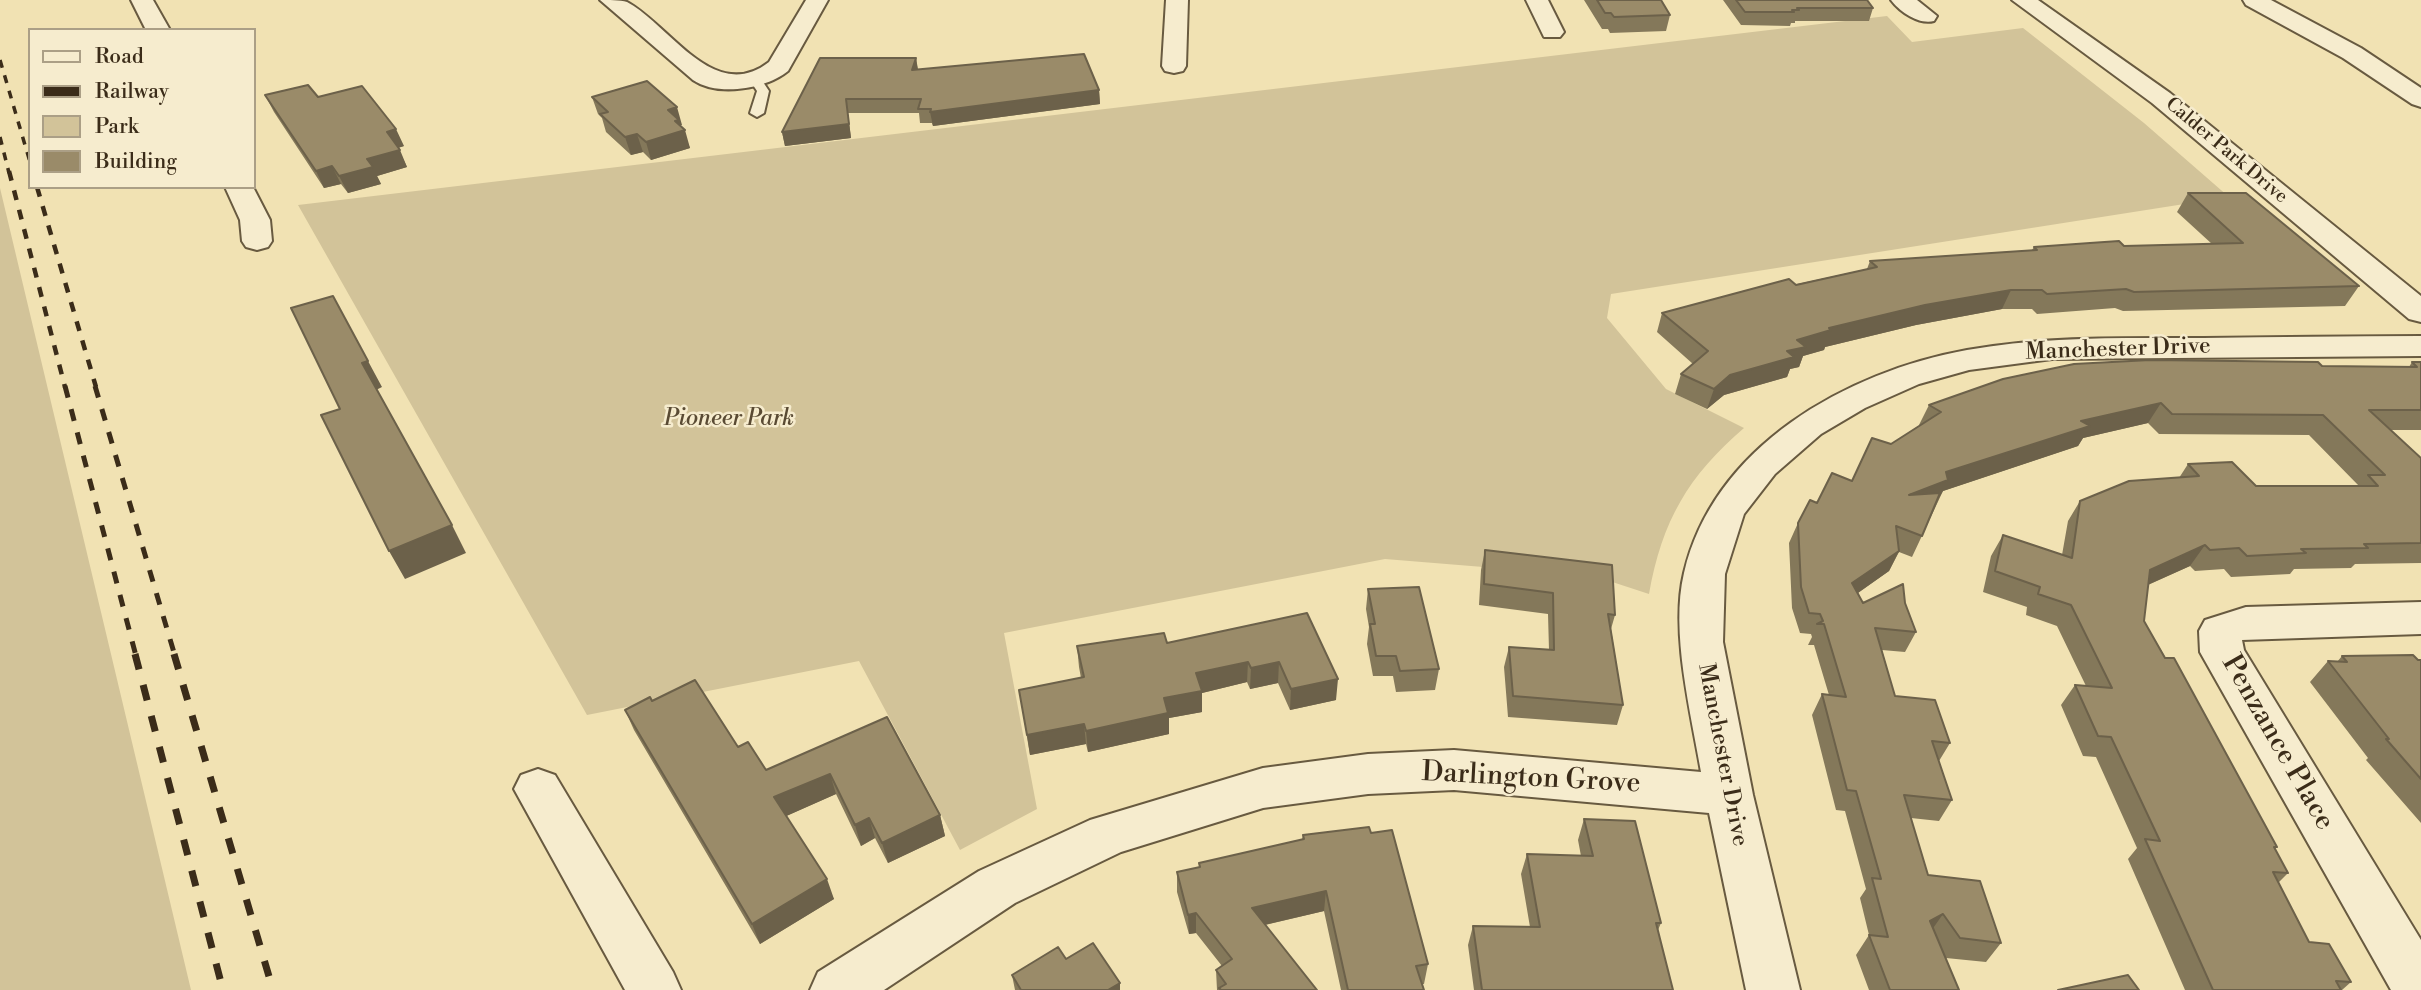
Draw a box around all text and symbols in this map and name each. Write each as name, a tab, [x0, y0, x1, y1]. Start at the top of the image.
legend	[28, 28, 256, 189]
text: Road	[95, 44, 144, 70]
text: Railway	[95, 79, 169, 105]
street label: Calder Park Drive	[2160, 93, 2292, 209]
text: Park	[95, 114, 139, 140]
text: Building	[95, 149, 177, 175]
street label: Manchester Drive	[2025, 333, 2211, 367]
park label: Pioneer Park	[664, 405, 794, 433]
street label: Penzance Place	[2213, 650, 2341, 836]
street label: Manchester Drive	[1691, 661, 1753, 849]
street label: Darlington Grove	[1421, 756, 1641, 802]

